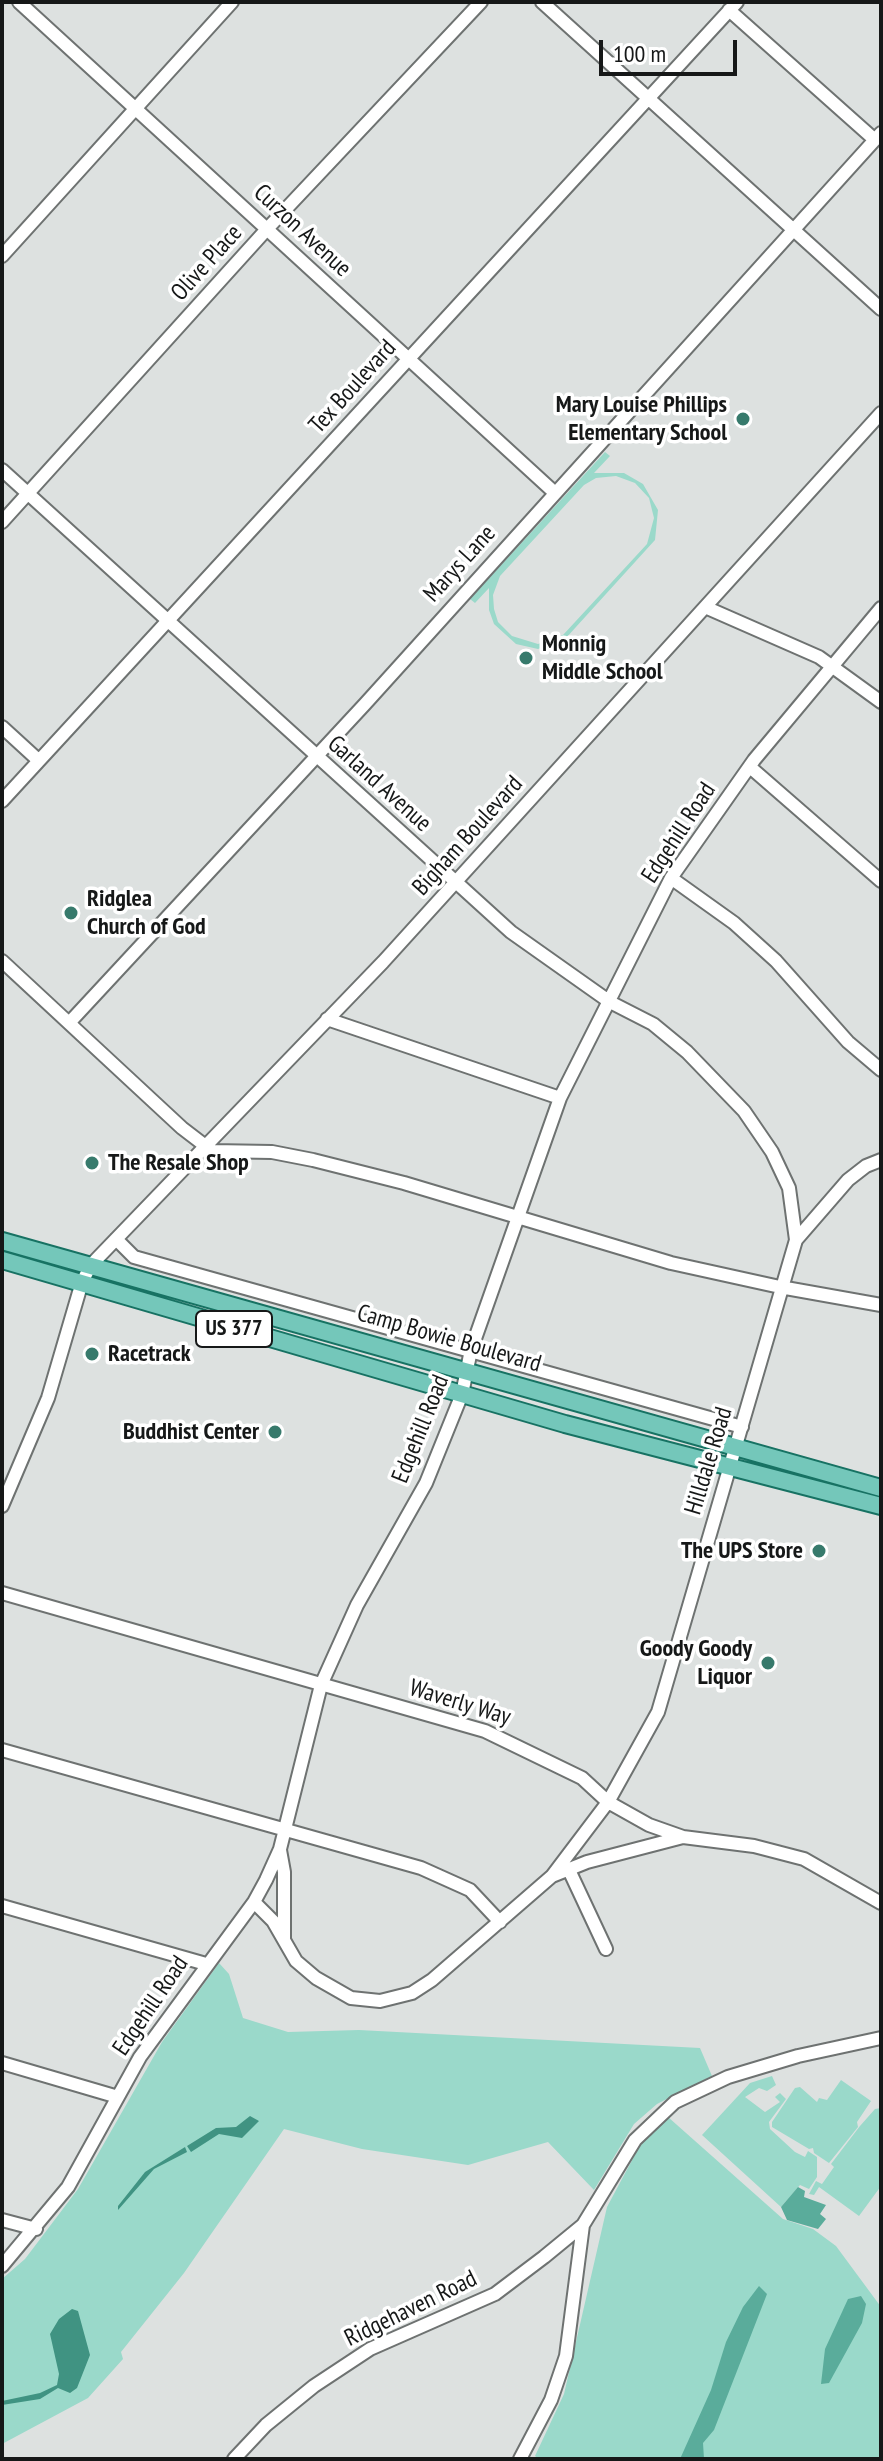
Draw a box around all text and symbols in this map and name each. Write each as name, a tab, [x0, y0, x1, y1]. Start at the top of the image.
scale bar	[603, 24, 741, 74]
text: 100 m	[613, 38, 666, 69]
street label: Curzon Avenue	[247, 179, 357, 283]
street label: Olive Place	[165, 219, 249, 307]
street label: Tex Boulevard	[304, 334, 402, 440]
place label: Mary Louise Phillips Elementary School	[556, 391, 727, 447]
marker: Mary Louise Phillips Elementary School	[734, 410, 752, 428]
street label: Marys Lane	[418, 520, 502, 608]
place label: Monnig Middle School	[542, 630, 663, 686]
marker: Monnig Middle School	[517, 649, 535, 667]
street label: Garland Avenue	[321, 730, 437, 838]
street label: Bigham Boulevard	[407, 770, 529, 902]
street label: Edgehill Road	[636, 777, 722, 889]
place label: Ridglea Church of God	[87, 885, 206, 941]
marker: Ridglea Church of God	[62, 904, 80, 922]
place label: The Resale Shop	[108, 1149, 249, 1177]
marker: The Resale Shop	[83, 1154, 101, 1172]
street label: Camp Bowie Boulevard	[354, 1299, 544, 1379]
road number: US 377	[196, 1311, 272, 1347]
place label: Racetrack	[108, 1340, 191, 1368]
marker: Racetrack	[83, 1345, 101, 1363]
street label: Edgehill Road	[386, 1371, 456, 1487]
street label: Hilldale Road	[679, 1404, 739, 1518]
place label: Buddhist Center	[123, 1418, 259, 1446]
marker: Buddhist Center	[266, 1423, 284, 1441]
place label: The UPS Store	[681, 1537, 803, 1565]
marker: The UPS Store	[810, 1542, 828, 1560]
place label: Goody Goody Liquor	[640, 1635, 752, 1691]
marker: Goody Goody Liquor	[759, 1654, 777, 1672]
street label: Waverly Way	[406, 1674, 514, 1732]
street label: Edgehill Road	[107, 1951, 195, 2061]
street label: Ridgehaven Road	[340, 2265, 482, 2353]

